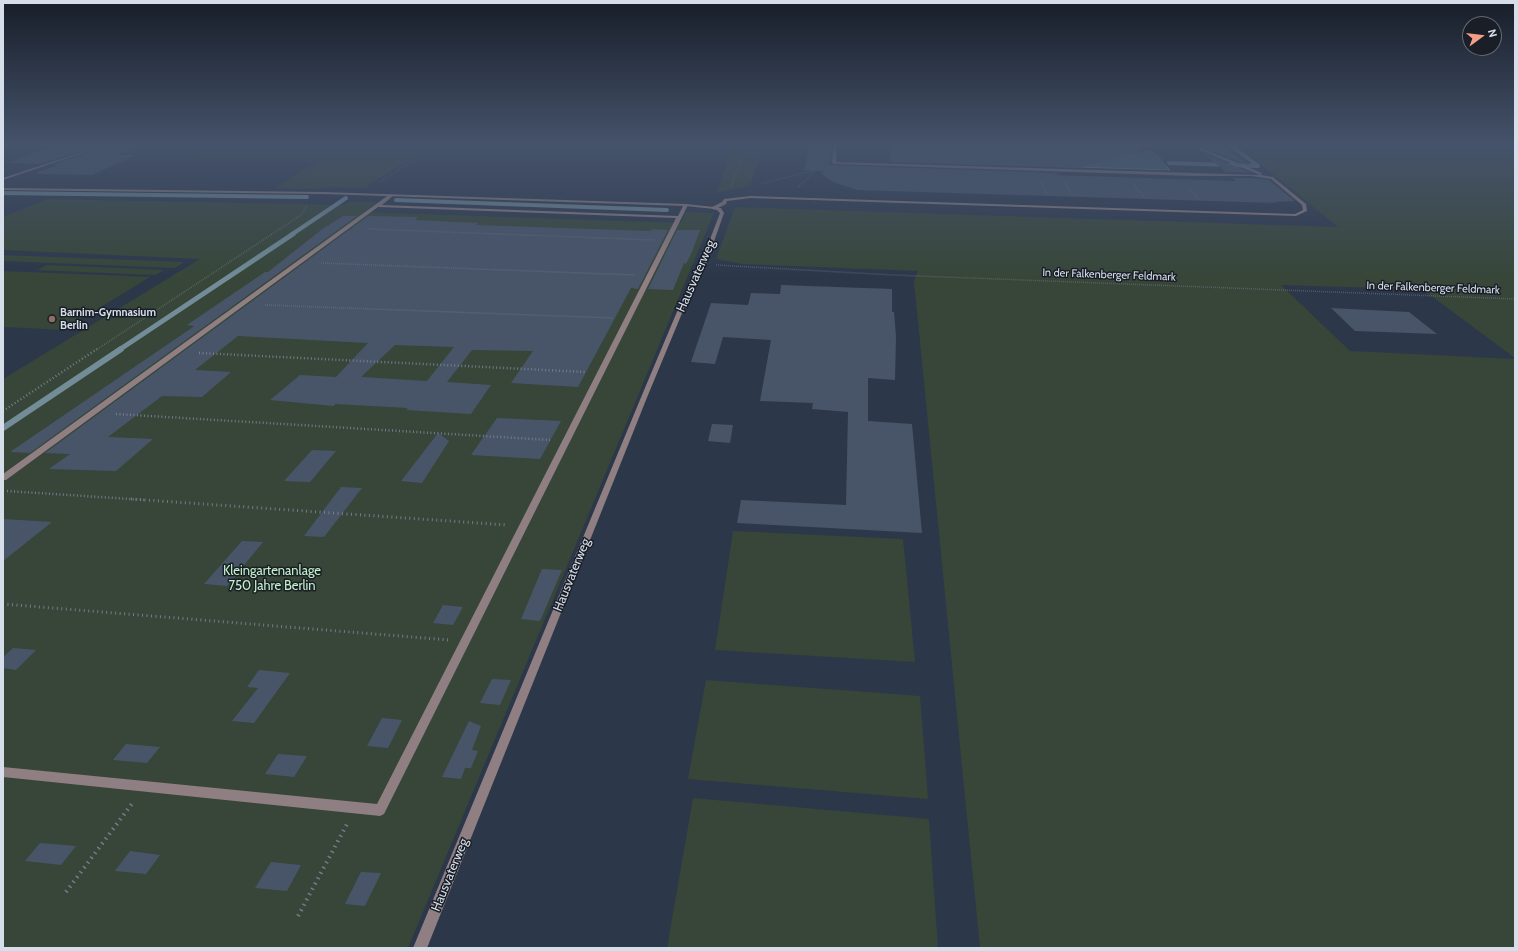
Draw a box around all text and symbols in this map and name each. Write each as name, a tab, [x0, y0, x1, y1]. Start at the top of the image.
north arrow	[1462, 16, 1502, 56]
text: N	[1485, 28, 1500, 39]
street label: Hausvaterweg	[673, 237, 719, 315]
street label: In der Falkenberger Feldmark	[1042, 266, 1176, 284]
street label: In der Falkenberger Feldmark	[1366, 279, 1500, 297]
place label: Barnim-Gymnasium Berlin	[60, 306, 156, 332]
marker: Barnim-Gymnasium Berlin	[47, 314, 57, 324]
street label: Hausvaterweg	[550, 536, 594, 614]
park label: Kleingartenanlage 750 Jahre Berlin	[223, 563, 321, 594]
street label: Hausvaterweg	[428, 836, 472, 914]

